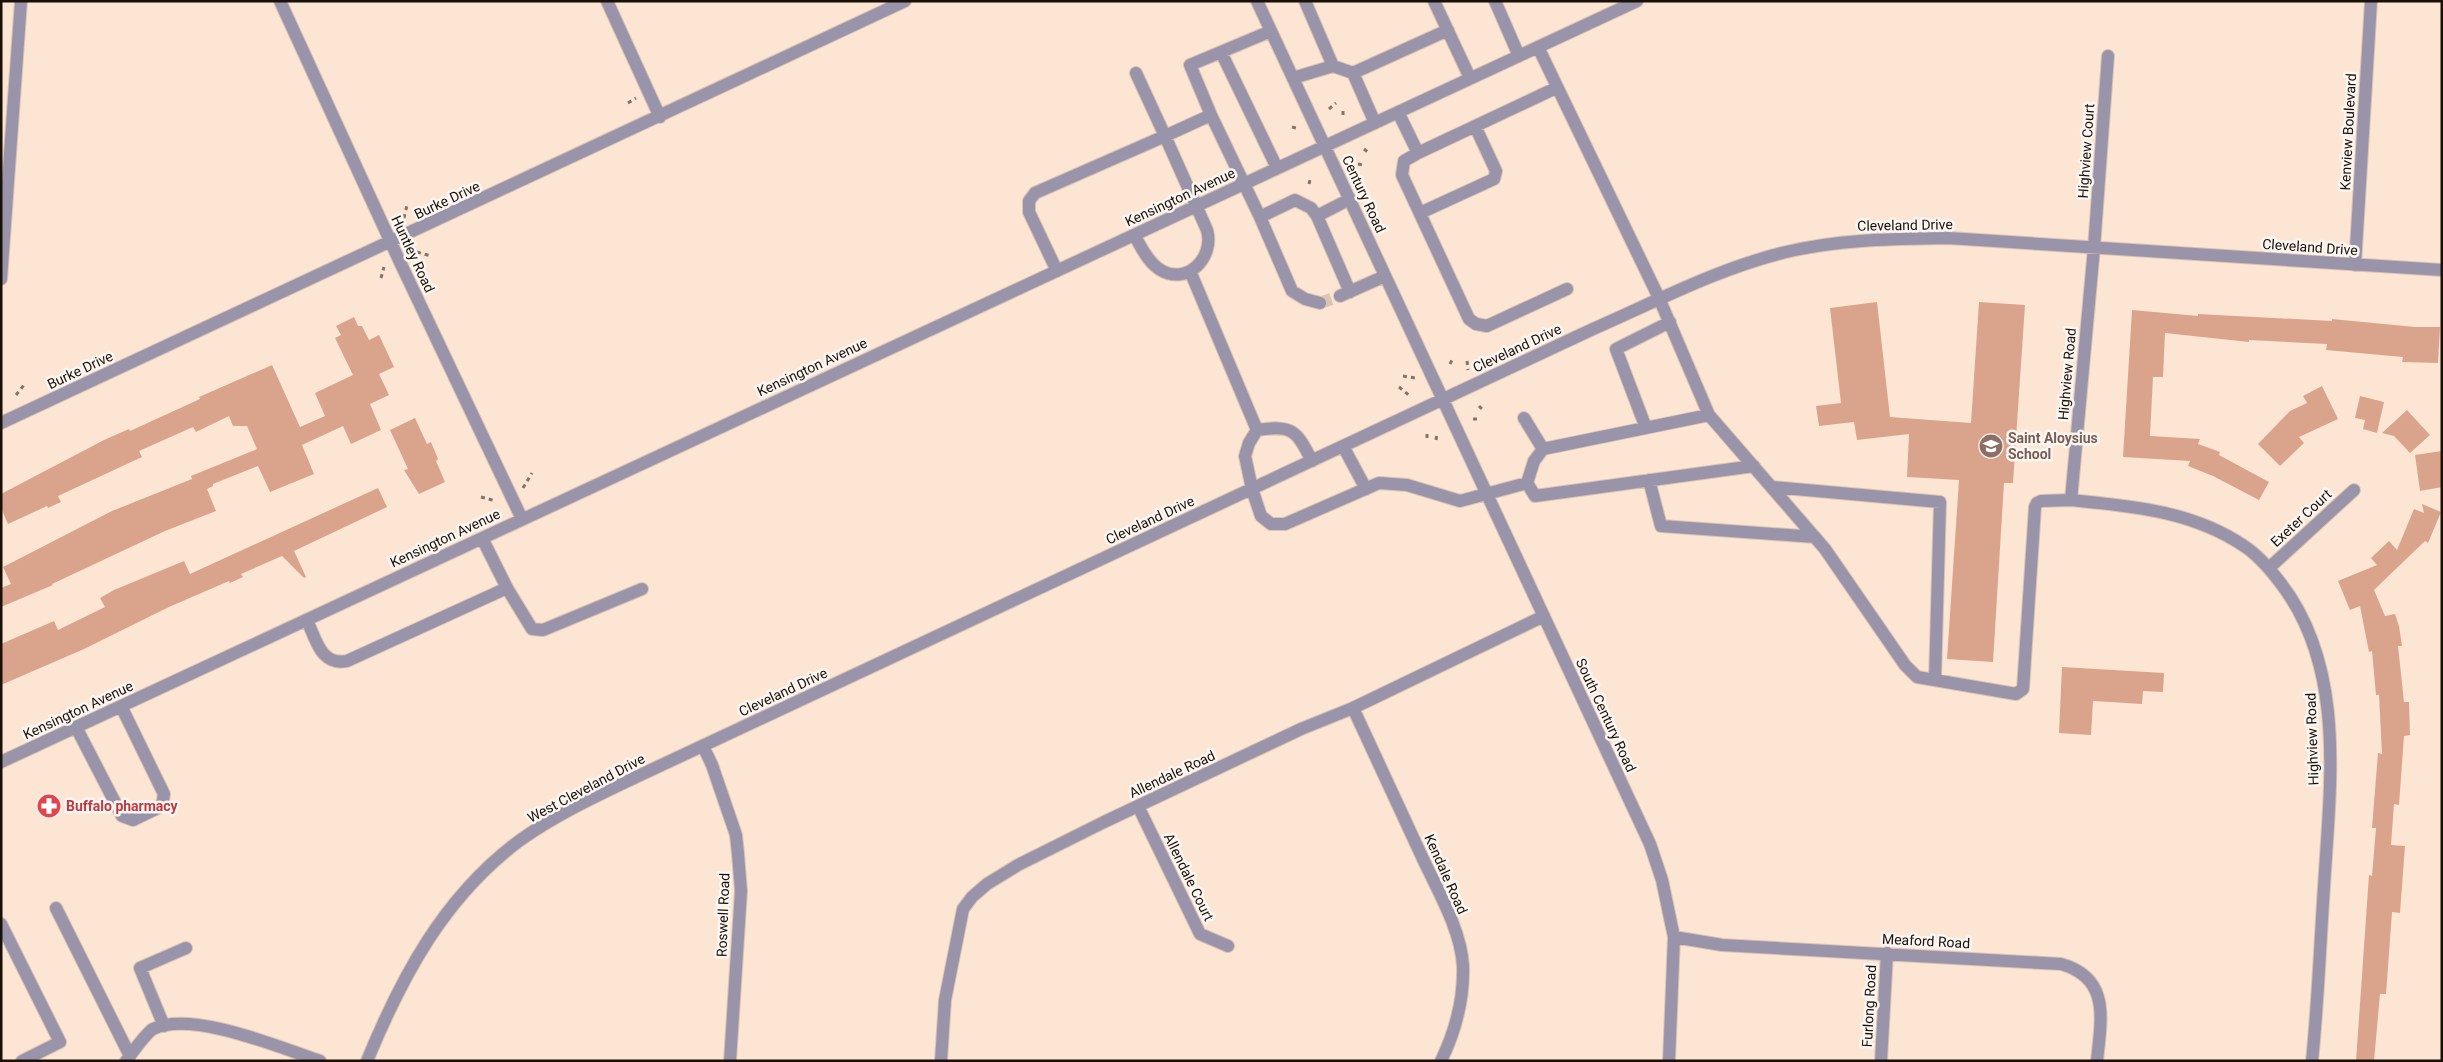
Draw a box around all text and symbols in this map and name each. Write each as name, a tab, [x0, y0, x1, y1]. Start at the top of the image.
street label: Kenview Boulevard	[2337, 73, 2359, 191]
street label: Highview Court	[2075, 103, 2097, 199]
street label: Century Road	[1339, 153, 1389, 235]
street label: Kensington Avenue	[1123, 165, 1237, 229]
street label: Burke Drive	[412, 178, 482, 222]
street label: Huntley Road	[388, 213, 438, 295]
street label: Cleveland Drive	[1857, 216, 1953, 234]
street label: Cleveland Drive	[2262, 236, 2358, 258]
street label: Cleveland Drive	[1470, 321, 1564, 375]
street label: Highview Road	[2055, 327, 2079, 421]
street label: Kensington Avenue	[755, 335, 869, 399]
street label: Burke Drive	[45, 348, 115, 392]
place label: Saint Aloysius School	[2008, 430, 2098, 462]
school or university icon: Saint Aloysius School	[1978, 433, 2004, 459]
street label: Exeter Court	[2267, 486, 2335, 550]
street label: Cleveland Drive	[1103, 493, 1197, 547]
street label: Kensington Avenue	[388, 506, 502, 570]
street label: South Century Road	[1573, 656, 1639, 774]
street label: Cleveland Drive	[736, 665, 830, 719]
street label: Kensington Avenue	[21, 678, 135, 742]
street label: Highview Road	[2302, 692, 2322, 786]
street label: Allendale Road	[1126, 747, 1218, 801]
street label: West Cleveland Drive	[525, 750, 647, 826]
pharmacy icon: Buffalo pharmacy	[36, 793, 62, 819]
place label: Buffalo pharmacy	[66, 798, 179, 814]
street label: Allendale Court	[1161, 831, 1217, 924]
street label: Kendale Road	[1421, 832, 1471, 916]
street label: Roswell Road	[714, 873, 732, 957]
street label: Meaford Road	[1882, 931, 1970, 951]
street label: Furlong Road	[1859, 964, 1879, 1048]

